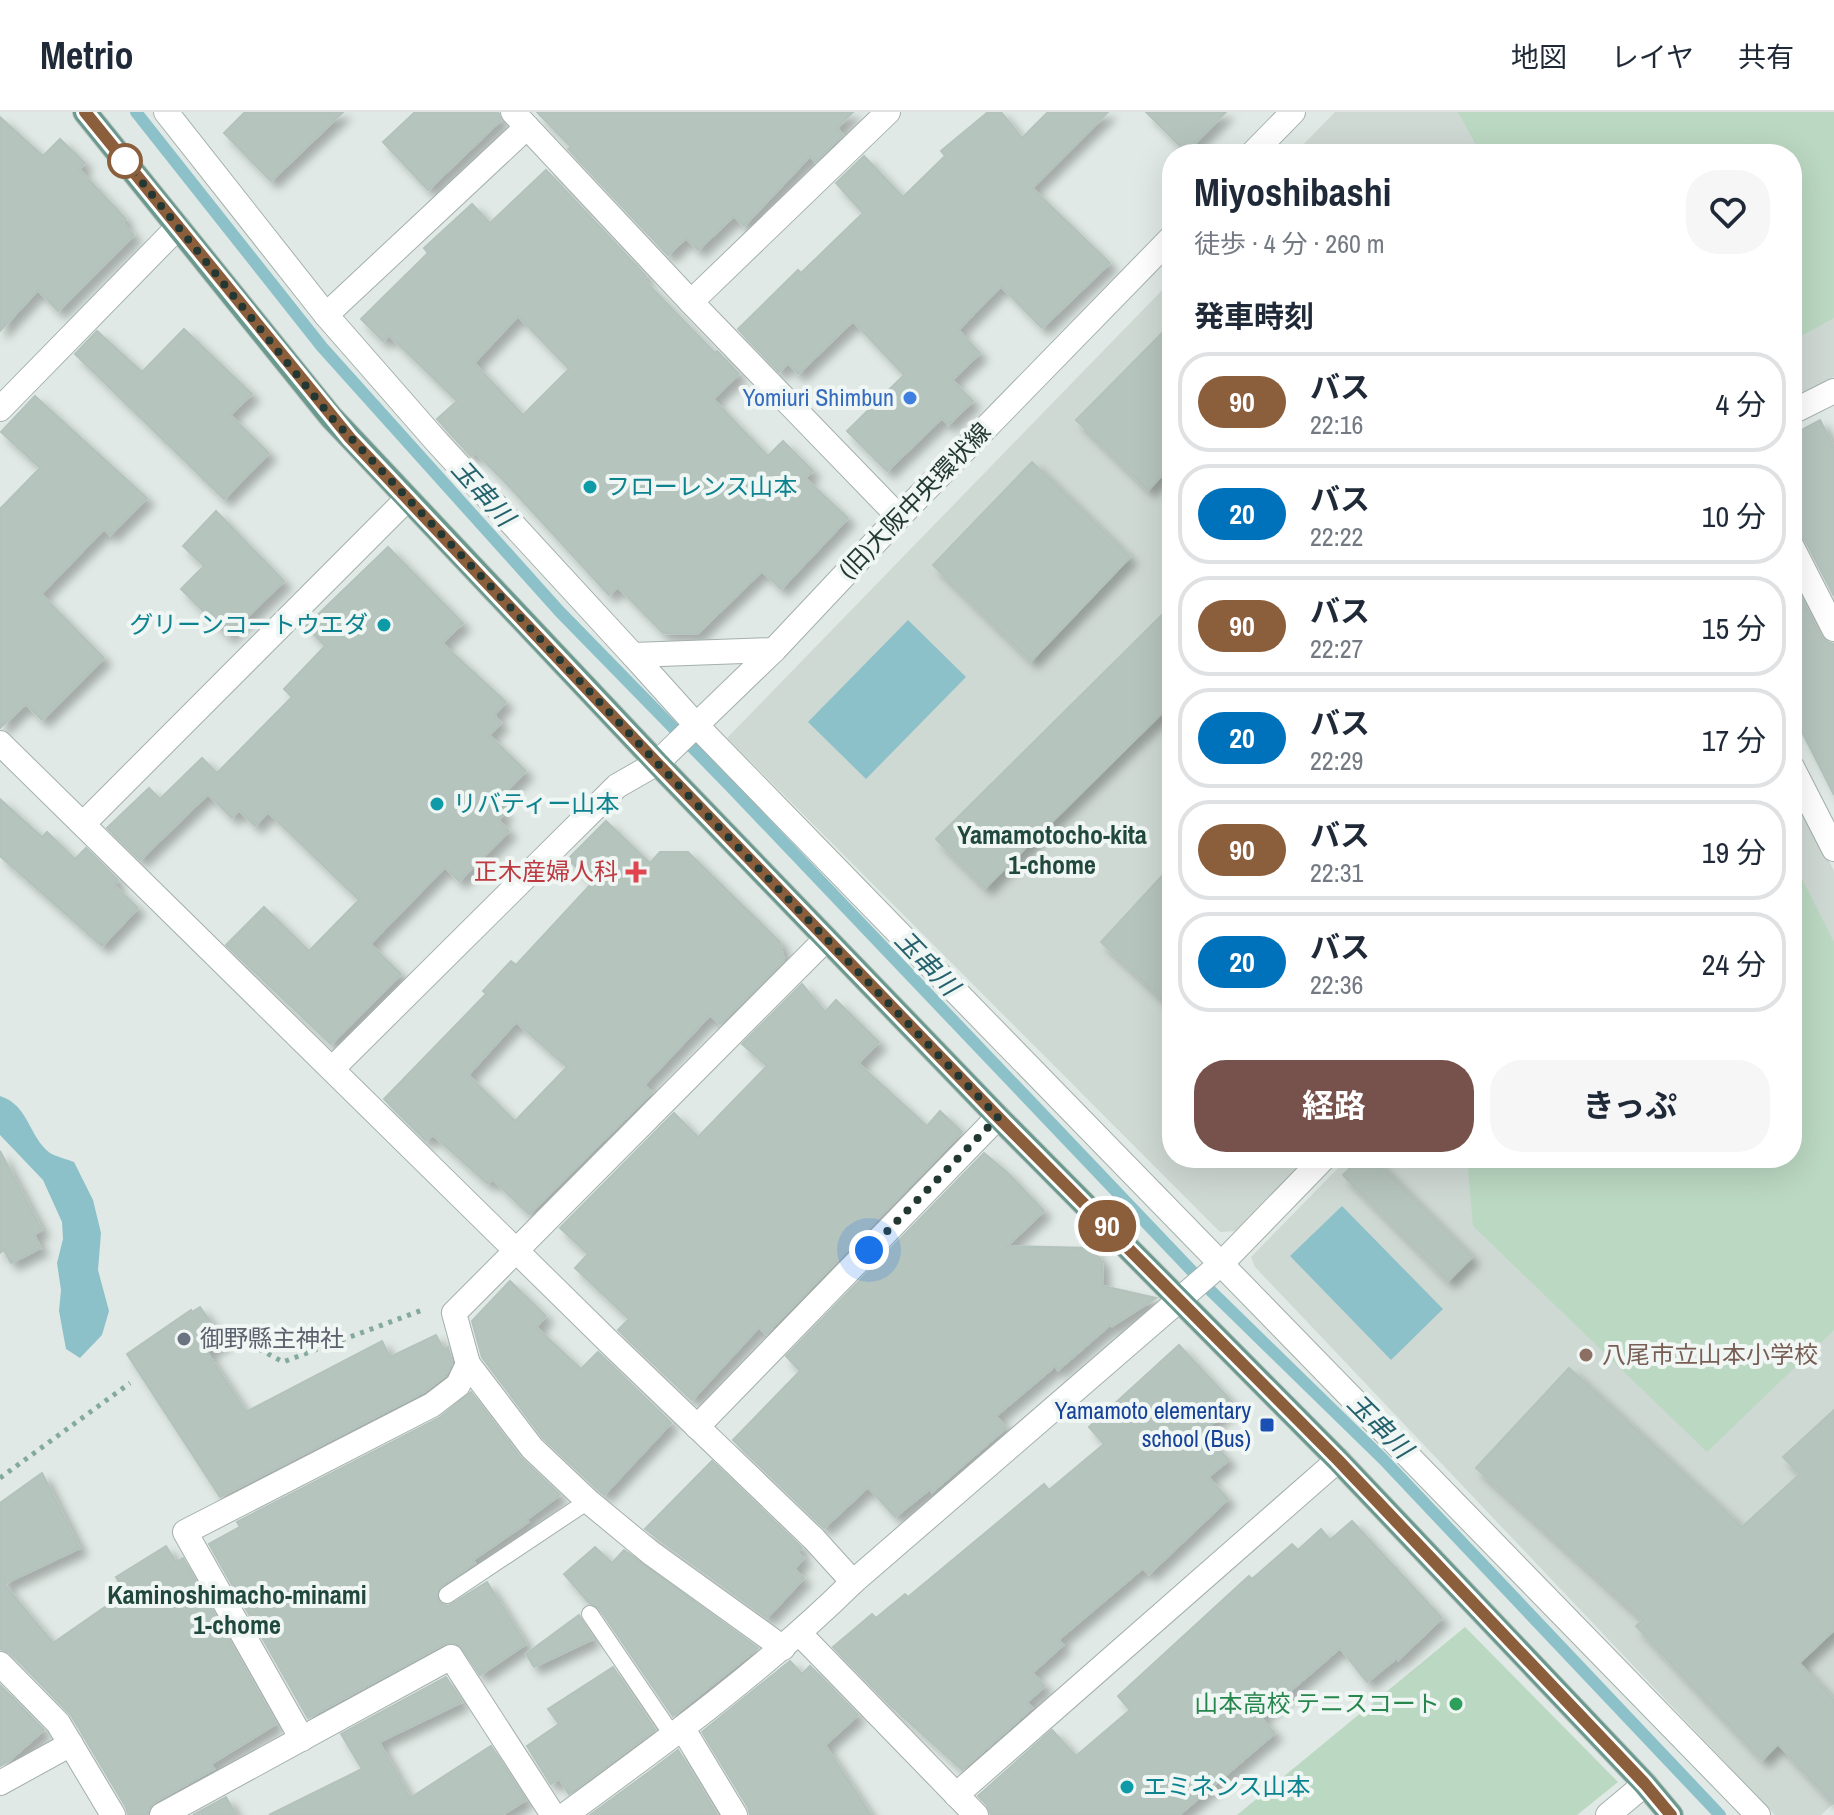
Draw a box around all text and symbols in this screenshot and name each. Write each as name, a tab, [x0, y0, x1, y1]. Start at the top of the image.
text: Metrio	[40, 30, 133, 81]
text: 地図	[1511, 38, 1567, 76]
text: レイヤ	[1611, 38, 1694, 76]
text: 共有	[1738, 38, 1794, 76]
unlabelled marker	[108, 144, 142, 178]
text: Miyoshibashi	[1194, 167, 1391, 218]
button: heart	[1686, 170, 1770, 254]
text: 徒歩 · 4 分 · 260 m	[1194, 226, 1385, 261]
text: 発車時刻	[1194, 296, 1314, 336]
text: バス	[1310, 367, 1370, 407]
place label: Yomiuri Shimbun	[742, 381, 894, 413]
text: 90	[1229, 383, 1255, 421]
text: 4 分	[1715, 384, 1766, 424]
marker: Yomiuri Shimbun	[901, 389, 919, 407]
text: 22:16	[1310, 407, 1363, 442]
street label: (旧)大阪中央環状線	[832, 415, 997, 585]
water label: 玉串川	[444, 452, 524, 536]
place label: フローレンス山本	[606, 470, 798, 502]
marker: フローレンス山本	[581, 478, 599, 496]
text: バス	[1310, 479, 1370, 519]
text: 20	[1229, 495, 1255, 533]
text: 10 分	[1702, 496, 1766, 536]
text: 22:22	[1310, 519, 1363, 554]
text: バス	[1310, 591, 1370, 631]
text: 90	[1229, 607, 1255, 645]
place label: グリーンコートウエダ	[129, 608, 368, 640]
text: 15 分	[1702, 608, 1766, 648]
marker: グリーンコートウエダ	[375, 616, 393, 634]
text: 22:27	[1310, 631, 1363, 666]
text: バス	[1310, 703, 1370, 743]
text: 20	[1229, 719, 1255, 757]
text: 17 分	[1702, 720, 1766, 760]
text: 22:29	[1310, 743, 1363, 778]
place label: リバティー山本	[453, 787, 620, 819]
marker: リバティー山本	[428, 795, 446, 813]
text: バス	[1310, 815, 1370, 855]
district label: Yamamotocho-kita 1-chome	[957, 817, 1147, 882]
text: 90	[1229, 831, 1255, 869]
text: 19 分	[1702, 832, 1766, 872]
place label: 正木産婦人科	[474, 855, 618, 887]
text: 22:31	[1310, 855, 1363, 890]
marker: 正木産婦人科	[625, 861, 647, 883]
water label: 玉串川	[888, 922, 969, 1005]
text: バス	[1310, 927, 1370, 967]
text: 20	[1229, 943, 1255, 981]
text: 24 分	[1702, 944, 1766, 984]
text: 22:36	[1310, 967, 1363, 1002]
button: 経路	[1194, 1060, 1474, 1152]
button: きっぷ	[1490, 1060, 1770, 1152]
line badge: 90	[1071, 1200, 1143, 1252]
text: 90	[1094, 1207, 1120, 1245]
your location	[849, 1230, 889, 1270]
place label: 御野縣主神社	[200, 1322, 344, 1354]
marker: 御野縣主神社	[175, 1330, 193, 1348]
place label: 八尾市立山本小学校	[1602, 1338, 1818, 1370]
marker: 八尾市立山本小学校	[1577, 1346, 1595, 1364]
water label: 玉串川	[1340, 1386, 1422, 1468]
place label: Yamamoto elementary school (Bus)	[1054, 1394, 1251, 1454]
marker: Yamamoto elementary school (Bus)	[1258, 1416, 1276, 1434]
district label: Kaminoshimacho-minami 1-chome	[107, 1577, 367, 1642]
place label: 山本高校 テニスコート	[1195, 1687, 1440, 1719]
marker: 山本高校 テニスコート	[1447, 1695, 1465, 1713]
place label: エミネンス山本	[1143, 1770, 1311, 1802]
marker: エミネンス山本	[1118, 1778, 1136, 1796]

